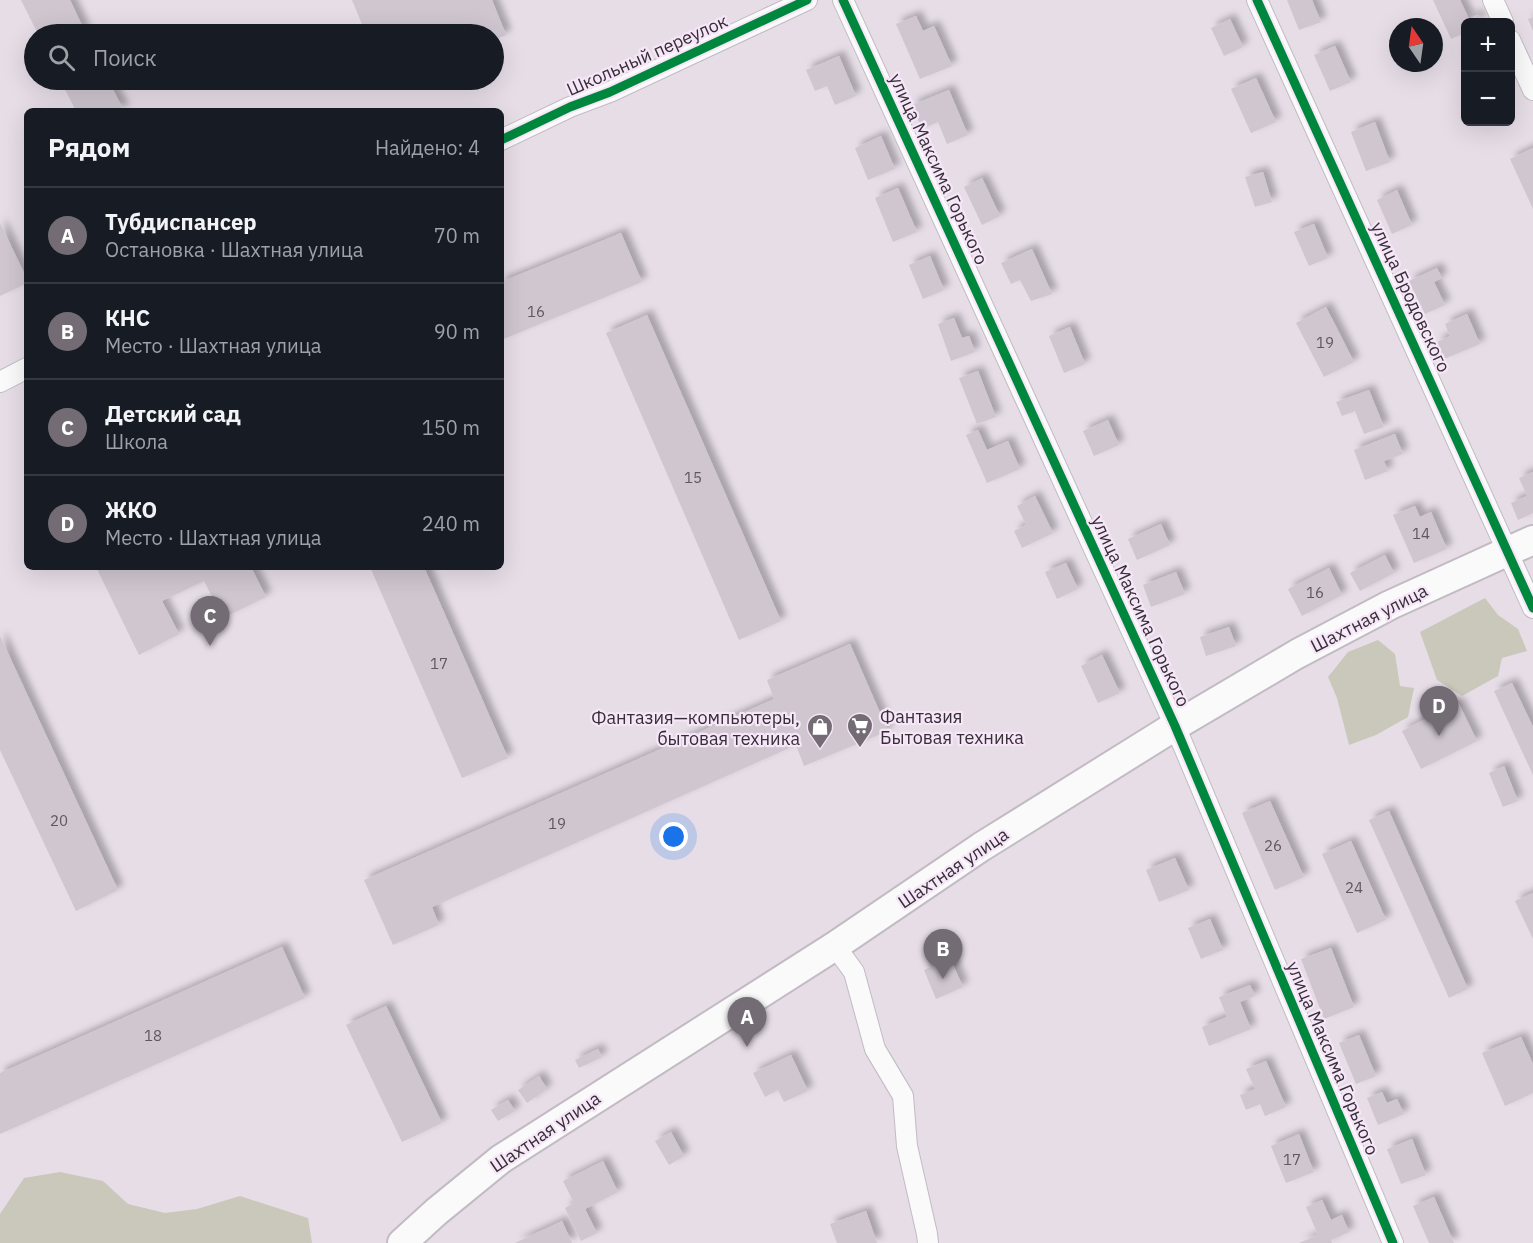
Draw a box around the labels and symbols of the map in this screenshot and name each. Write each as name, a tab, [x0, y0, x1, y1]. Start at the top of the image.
street label: Школьный переулок	[563, 9, 731, 101]
north arrow	[1389, 18, 1443, 72]
street label: улица Максима Горького	[885, 70, 993, 268]
street label: улица Бродовского	[1366, 218, 1456, 376]
house number: 16	[527, 302, 545, 321]
house number: 19	[1316, 333, 1334, 352]
house number: 15	[684, 468, 702, 487]
street label: улица Максима Горького	[1087, 512, 1195, 710]
house number: 14	[1412, 524, 1430, 543]
street label: Шахтная улица	[1307, 578, 1432, 657]
house number: 16	[1306, 583, 1324, 602]
pin: C	[190, 596, 230, 646]
house number: 17	[430, 654, 448, 673]
pin: D	[1420, 686, 1458, 736]
place label: Фантазия Бытовая техника	[880, 705, 1024, 749]
place label: Фантазия—компьютеры, бытовая техника	[591, 706, 800, 750]
supermarket icon: Фантазия Бытовая техника	[845, 711, 875, 749]
shop icon: Фантазия—компьютеры, бытовая техника	[805, 712, 835, 750]
house number: 20	[50, 811, 68, 830]
house number: 19	[548, 814, 566, 833]
your location	[659, 822, 688, 851]
street label: Шахтная улица	[893, 822, 1013, 913]
house number: 26	[1264, 836, 1282, 855]
house number: 24	[1345, 878, 1363, 897]
pin: B	[924, 930, 962, 979]
street label: улица Максима Горького	[1282, 958, 1384, 1158]
pin: A	[728, 998, 766, 1047]
house number: 18	[144, 1026, 162, 1045]
street label: Шахтная улица	[485, 1086, 605, 1177]
house number: 17	[1283, 1150, 1301, 1169]

